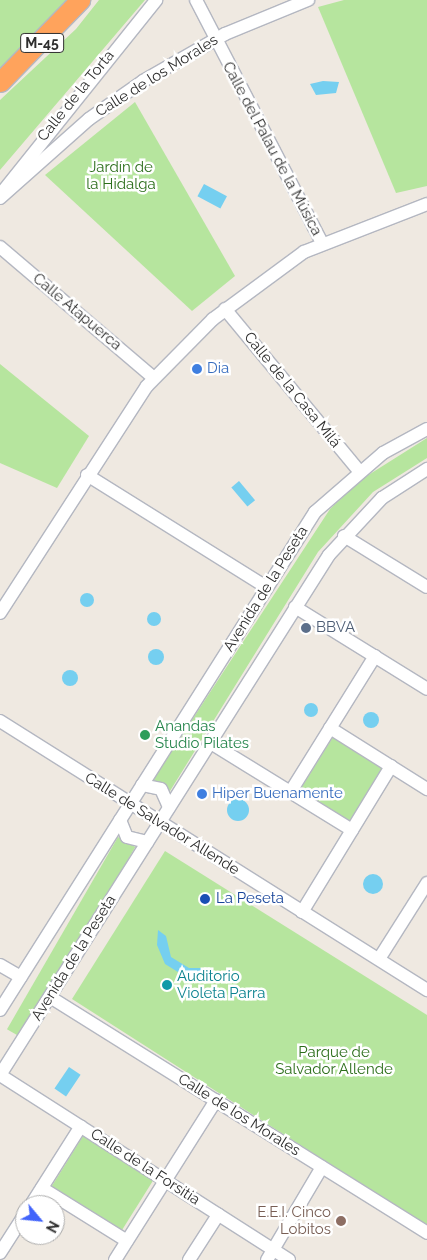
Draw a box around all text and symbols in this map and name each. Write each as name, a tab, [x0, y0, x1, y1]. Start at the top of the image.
street label: Calle de los Morales	[93, 31, 221, 121]
road number: M-45	[20, 32, 64, 54]
street label: Calle de la Torta	[34, 47, 118, 145]
street label: Calle del Palau de la Música	[218, 59, 326, 239]
park label: Jardín de la Hidalga	[86, 158, 156, 193]
street label: Calle Atapuerca	[29, 270, 125, 354]
street label: Calle de la Casa Milá	[240, 329, 344, 451]
place label: Dia	[207, 360, 229, 378]
marker: Dia	[191, 363, 203, 375]
street label: Avenida de la Peseta	[220, 523, 312, 655]
place label: BBVA	[316, 619, 355, 637]
marker: BBVA	[300, 622, 312, 634]
place label: Anandas Studio Pilates	[155, 717, 249, 752]
marker: Anandas Studio Pilates	[139, 729, 151, 741]
street label: Calle de Salvador Allende	[81, 769, 243, 879]
place label: Hiper Buenamente	[212, 785, 343, 803]
marker: Hiper Buenamente	[196, 788, 208, 800]
place label: La Peseta	[216, 890, 284, 908]
street label: Avenida de la Peseta	[28, 892, 120, 1024]
marker: La Peseta	[198, 892, 212, 906]
place label: Auditorio Violeta Parra	[177, 967, 265, 1002]
marker: Auditorio Violeta Parra	[161, 979, 173, 991]
park label: Parque de Salvador Allende	[275, 1043, 393, 1078]
street label: Calle de los Morales	[175, 1070, 303, 1160]
street label: Calle de la Forsitia	[87, 1125, 203, 1209]
north arrow	[15, 1195, 65, 1245]
place label: E.E.I. Cinco Lobitos	[257, 1203, 331, 1238]
marker: E.E.I. Cinco Lobitos	[335, 1215, 347, 1227]
text: N	[43, 1218, 62, 1235]

